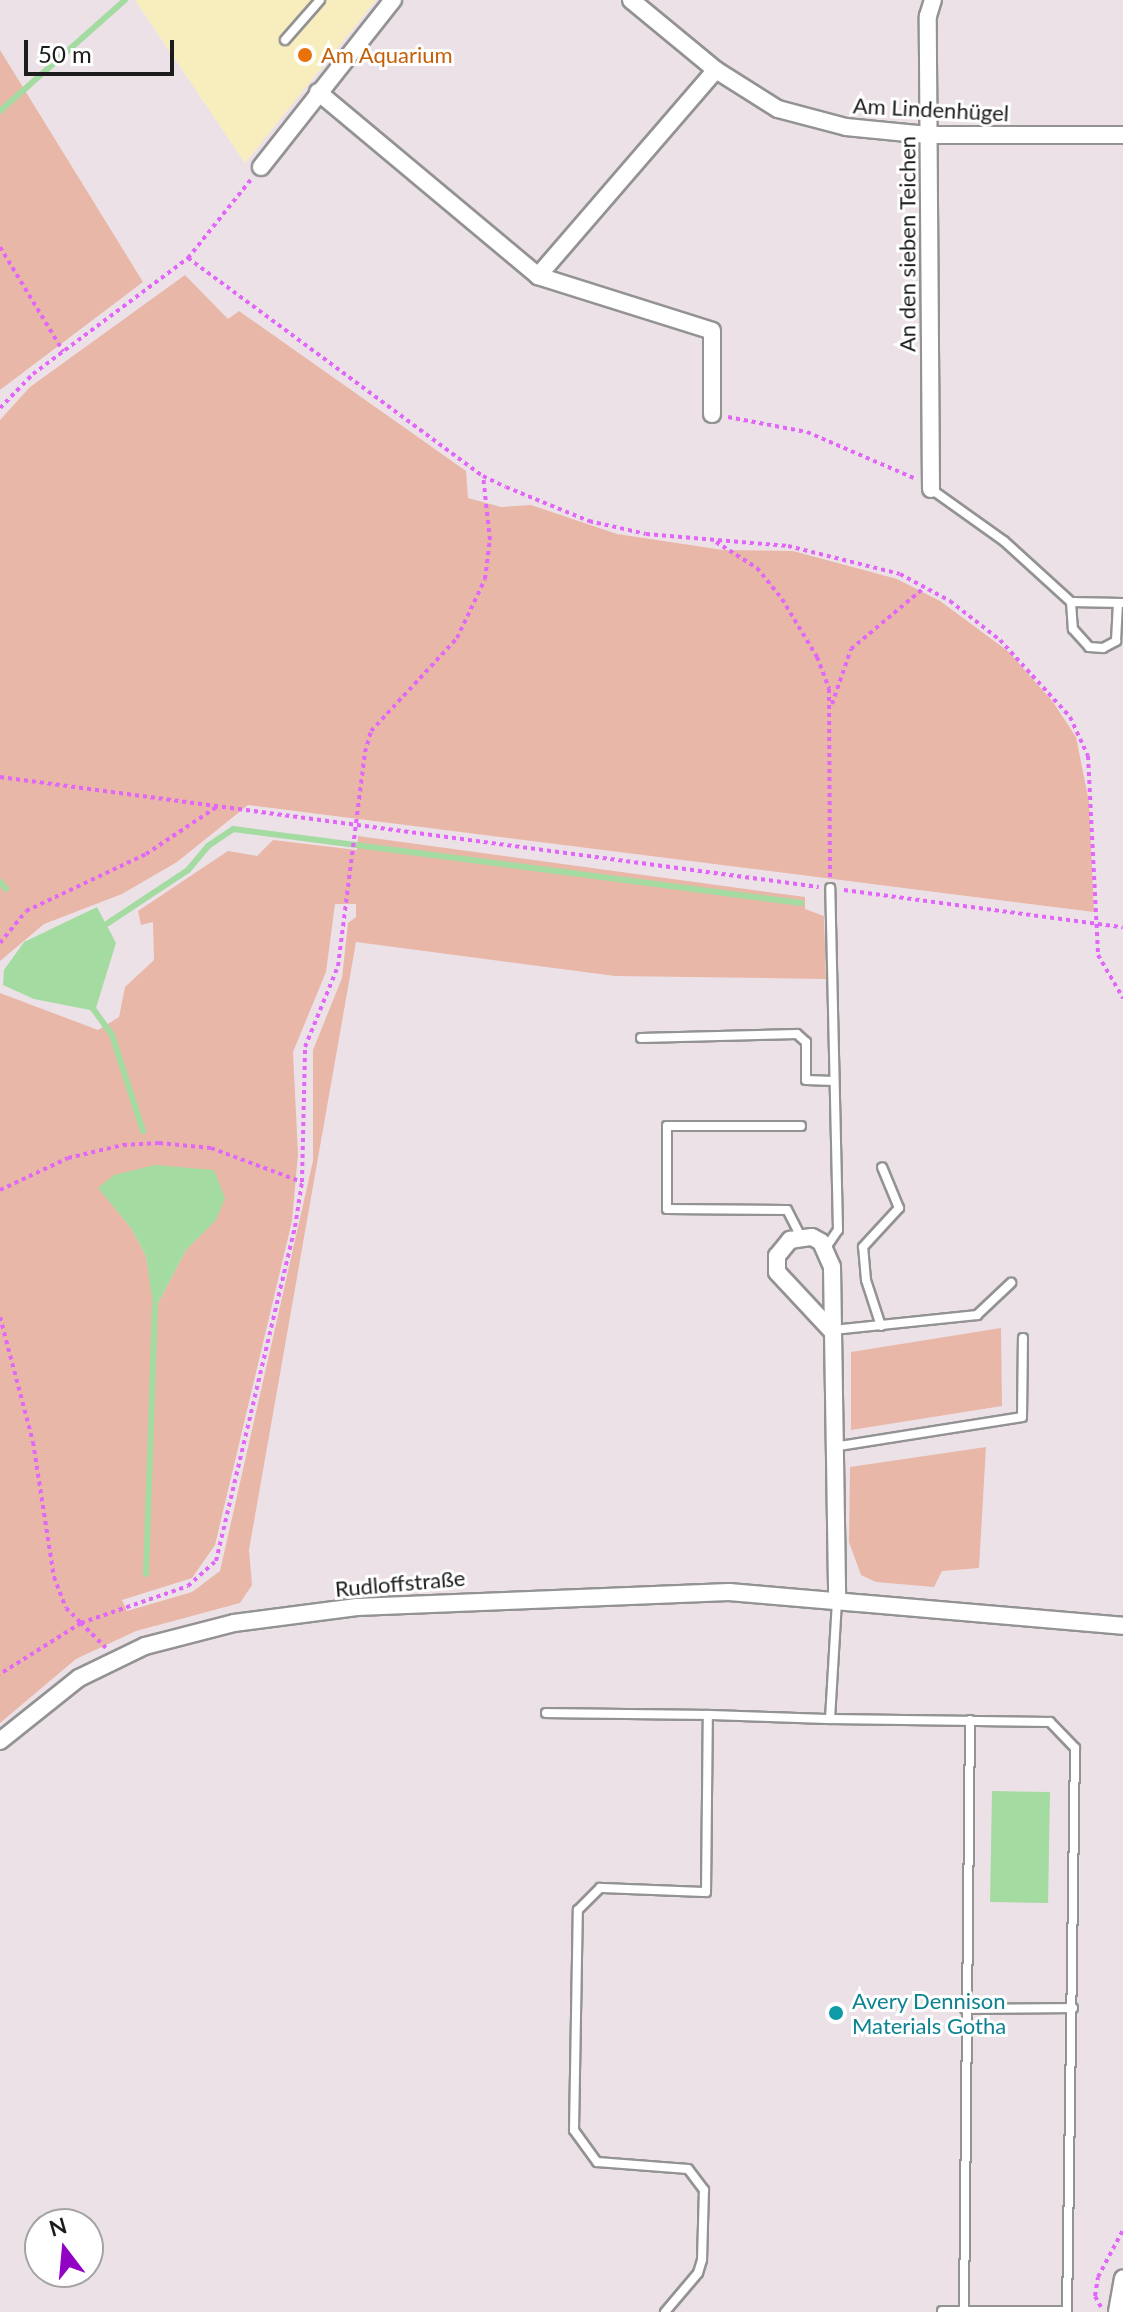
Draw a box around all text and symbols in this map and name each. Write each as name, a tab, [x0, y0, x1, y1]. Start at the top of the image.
scale bar	[28, 24, 178, 74]
text: 50 m	[38, 39, 92, 68]
place label: Am Aquarium	[321, 42, 453, 68]
marker: Am Aquarium	[296, 46, 314, 64]
street label: Am Lindenhügel	[852, 92, 1010, 126]
street label: An den sieben Teichen	[894, 136, 920, 352]
street label: Rudloffstraße	[334, 1564, 466, 1602]
place label: Avery Dennison Materials Gotha	[852, 1987, 1006, 2038]
marker: Avery Dennison Materials Gotha	[827, 2004, 845, 2022]
north arrow	[24, 2208, 104, 2288]
text: N	[46, 2211, 70, 2242]

